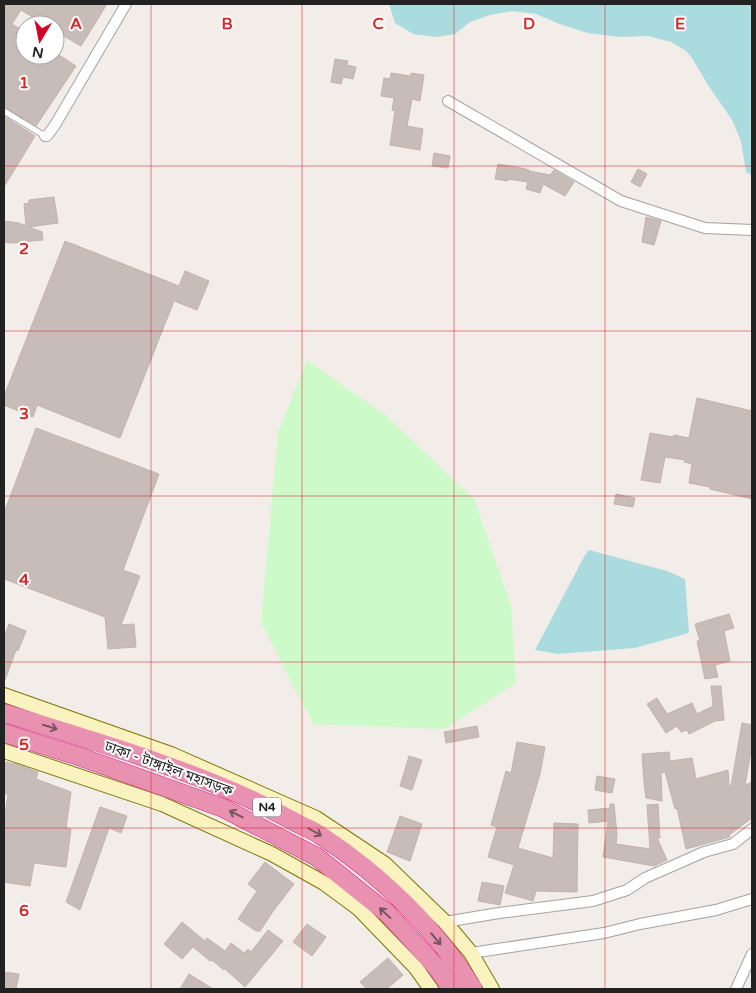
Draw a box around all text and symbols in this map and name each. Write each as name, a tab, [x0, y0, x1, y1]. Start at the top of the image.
text: A	[70, 14, 82, 34]
text: B	[221, 14, 233, 34]
text: C	[372, 14, 384, 34]
text: D	[523, 14, 535, 34]
text: E	[675, 14, 685, 34]
north arrow	[15, 15, 65, 65]
text: N	[31, 43, 45, 62]
text: 1	[19, 73, 29, 93]
text: 2	[19, 239, 29, 259]
text: 3	[19, 404, 29, 424]
text: 4	[19, 570, 29, 590]
one-way arrow	[42, 723, 58, 733]
text: 5	[19, 735, 29, 755]
street label: ঢাকা - টাঙ্গাইল মহাসড়ক	[101, 737, 236, 800]
road number: N4	[253, 798, 281, 816]
one-way arrow	[229, 809, 244, 818]
one-way arrow	[307, 828, 321, 838]
text: 6	[19, 901, 29, 921]
one-way arrow	[379, 907, 392, 919]
one-way arrow	[431, 932, 442, 945]

